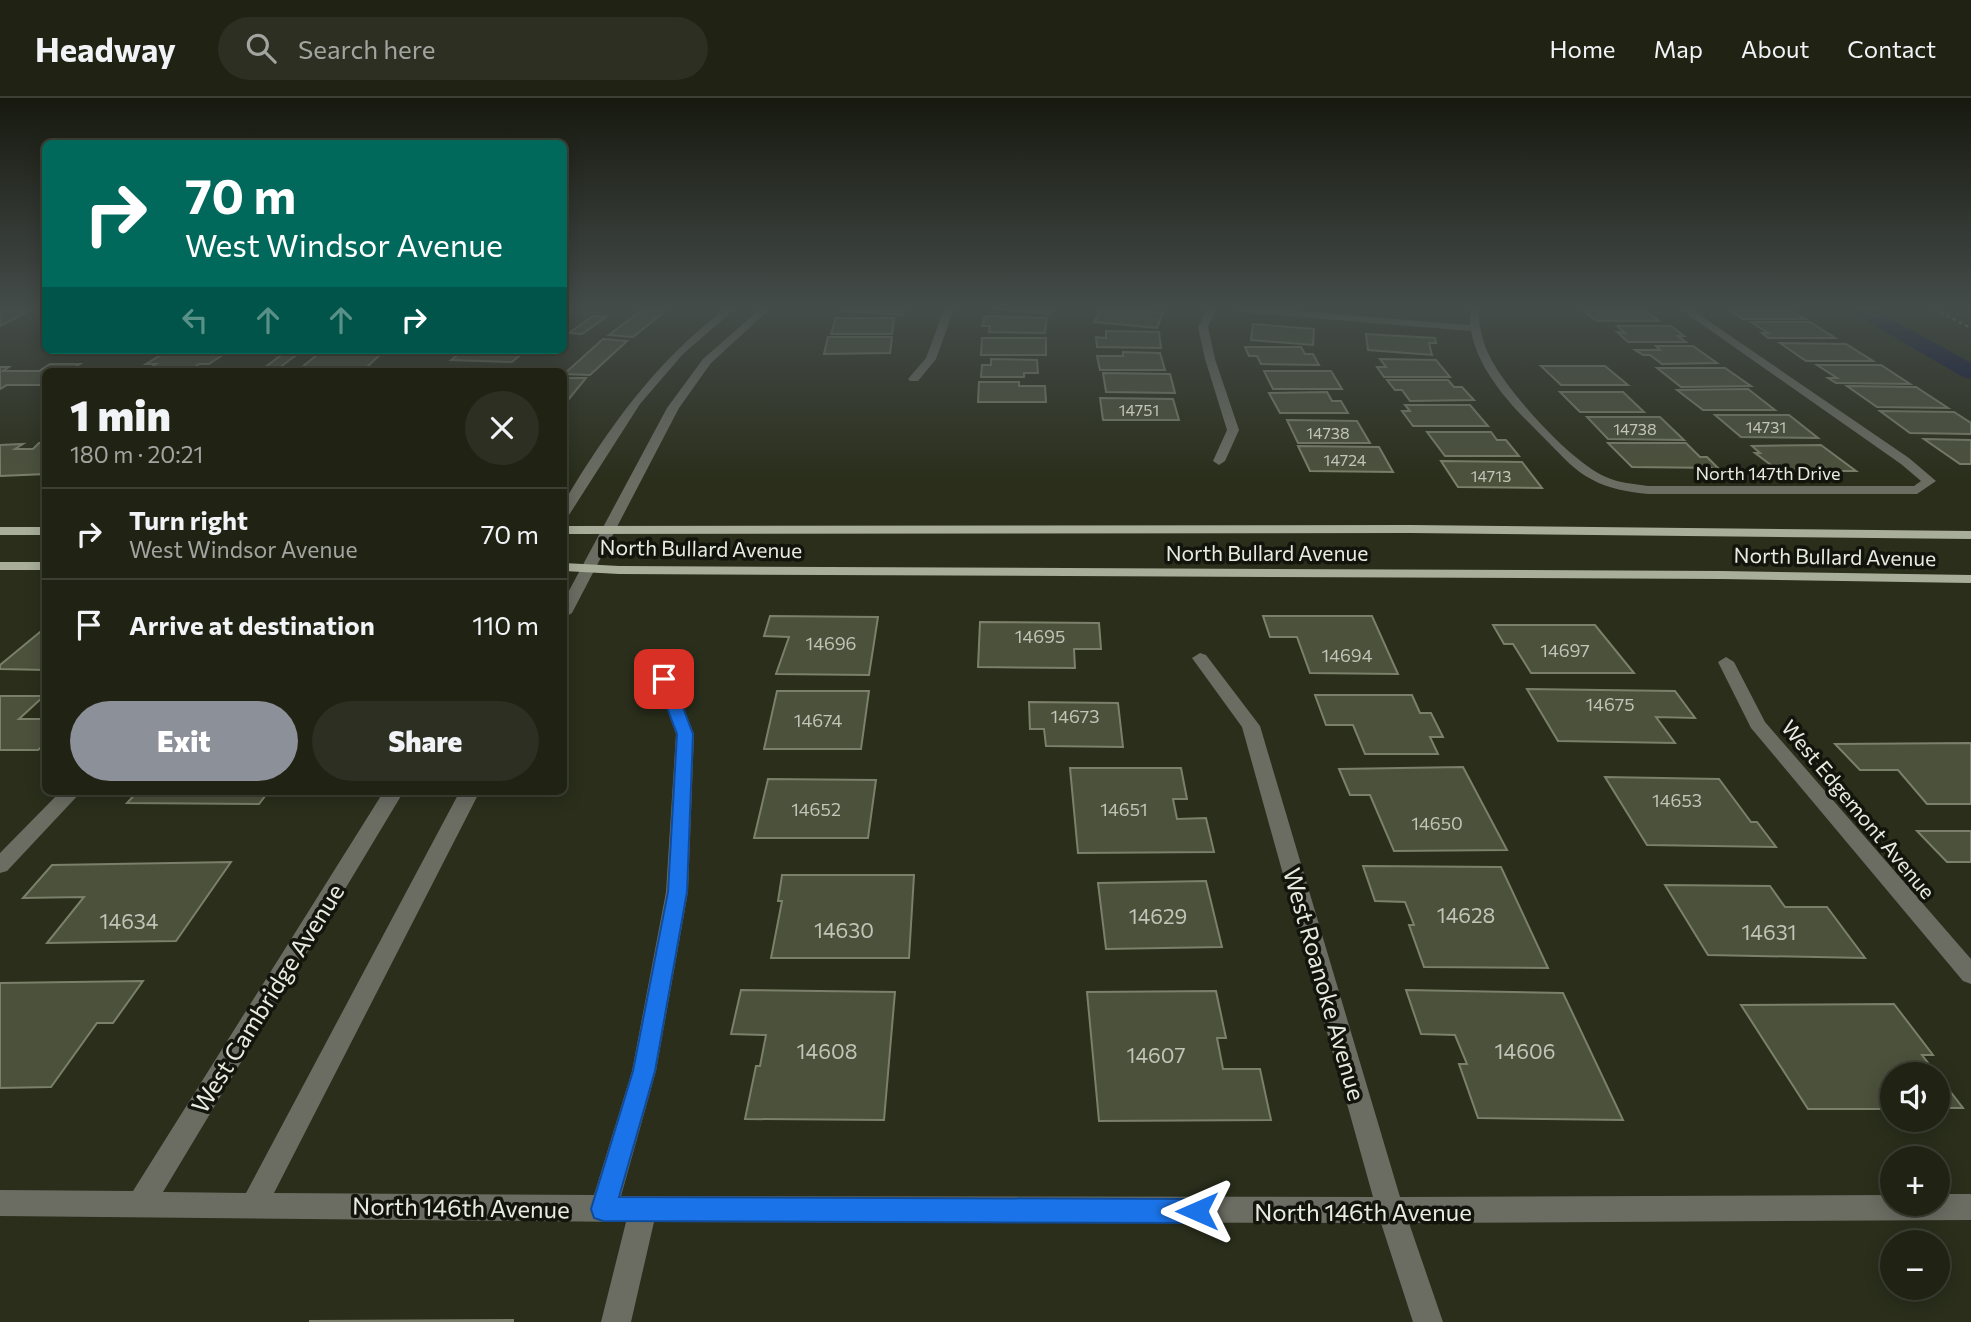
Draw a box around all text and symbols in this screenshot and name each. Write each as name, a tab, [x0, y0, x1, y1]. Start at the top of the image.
search box	[218, 17, 708, 80]
text: Headway	[35, 28, 176, 69]
icon: search	[242, 29, 280, 67]
text: Search here	[298, 33, 436, 64]
text: Home	[1550, 34, 1616, 63]
text: Map	[1654, 34, 1703, 63]
text: About	[1741, 34, 1809, 63]
text: Contact	[1847, 34, 1936, 63]
text: 70 m	[185, 164, 296, 224]
icon: right	[70, 168, 161, 259]
text: West Windsor Avenue	[185, 224, 503, 264]
icon: left	[176, 301, 214, 339]
icon: ahead	[249, 301, 287, 339]
icon: ahead	[322, 301, 360, 339]
icon: right	[395, 301, 433, 339]
text: 1 min	[70, 388, 171, 440]
button: close	[465, 391, 539, 465]
house number: 14751	[1119, 400, 1159, 419]
house number: 14731	[1746, 417, 1786, 436]
house number: 14738	[1613, 419, 1657, 438]
house number: 14738	[1306, 423, 1350, 442]
text: 180 m · 20:21	[70, 440, 203, 468]
house number: 14724	[1324, 450, 1367, 469]
street label: North 147th Drive	[1696, 462, 1840, 484]
house number: 14713	[1471, 466, 1511, 485]
text: Turn right	[129, 504, 248, 535]
icon: right	[70, 515, 108, 553]
text: 70 m	[481, 518, 539, 549]
street label: North Bullard Avenue	[600, 534, 802, 562]
text: West Windsor Avenue	[129, 535, 358, 563]
street label: North Bullard Avenue	[1166, 540, 1368, 565]
street label: North Bullard Avenue	[1734, 542, 1936, 570]
icon: arrive	[70, 606, 108, 644]
text: Arrive at destination	[129, 609, 375, 640]
text: 110 m	[472, 609, 539, 640]
house number: 14695	[1015, 625, 1065, 647]
house number: 14696	[805, 632, 857, 654]
house number: 14697	[1540, 639, 1590, 661]
house number: 14694	[1322, 644, 1373, 666]
pin	[634, 649, 694, 709]
icon: arrive	[645, 660, 683, 698]
house number: 14675	[1585, 693, 1635, 715]
button: Exit	[70, 701, 298, 781]
button: Share	[312, 701, 539, 781]
house number: 14673	[1050, 705, 1100, 727]
house number: 14674	[794, 709, 842, 731]
street label: West Edgemont Avenue	[1777, 715, 1941, 903]
house number: 14653	[1652, 789, 1702, 811]
house number: 14652	[791, 798, 841, 820]
house number: 14651	[1100, 798, 1148, 820]
house number: 14650	[1411, 812, 1463, 834]
street label: West Roanoke Avenue	[1278, 864, 1372, 1104]
street label: West Cambridge Avenue	[185, 878, 349, 1118]
house number: 14628	[1437, 902, 1495, 927]
house number: 14629	[1129, 903, 1187, 928]
house number: 14634	[100, 908, 159, 933]
house number: 14630	[814, 917, 874, 942]
house number: 14631	[1741, 919, 1797, 944]
house number: 14608	[797, 1038, 857, 1063]
house number: 14606	[1495, 1038, 1555, 1063]
house number: 14607	[1126, 1042, 1186, 1067]
map controls	[1880, 1062, 1950, 1300]
button: sound	[1880, 1062, 1950, 1132]
button: +	[1880, 1146, 1950, 1216]
position arrow	[1160, 1174, 1234, 1248]
street label: North 146th Avenue	[352, 1191, 570, 1223]
street label: North 146th Avenue	[1254, 1197, 1472, 1226]
button: −	[1880, 1230, 1950, 1300]

